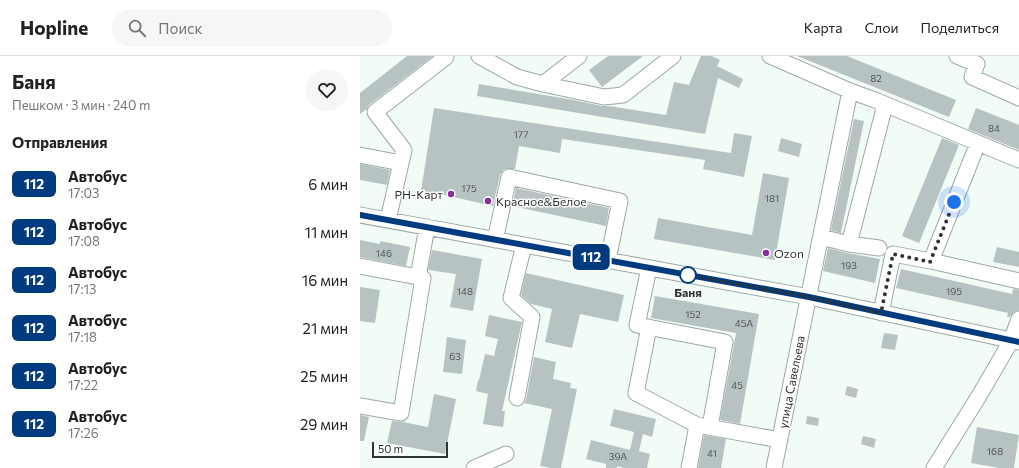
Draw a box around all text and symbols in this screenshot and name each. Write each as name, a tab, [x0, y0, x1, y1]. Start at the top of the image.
search box	[112, 10, 392, 46]
text: Hopline	[20, 16, 88, 39]
icon: search	[126, 17, 148, 39]
text: Поиск	[158, 19, 203, 37]
text: Карта	[804, 19, 842, 36]
text: Слои	[864, 19, 899, 36]
text: Поделиться	[921, 19, 999, 36]
button: heart	[306, 69, 348, 111]
text: Баня	[12, 70, 56, 93]
house number: 82	[870, 72, 882, 84]
text: Пешком · 3 мин · 240 m	[12, 97, 150, 113]
house number: 84	[988, 122, 1000, 134]
house number: 177	[514, 128, 528, 140]
text: Отправления	[12, 133, 108, 151]
text: Автобус	[68, 167, 127, 185]
text: 112	[24, 175, 44, 192]
text: 6 мин	[308, 175, 348, 193]
house number: 175	[461, 182, 477, 194]
text: 17:03	[68, 185, 99, 201]
place label: РН-Карт	[395, 187, 443, 201]
marker: РН-Карт	[446, 189, 456, 199]
house number: 181	[765, 192, 779, 204]
your location	[944, 192, 964, 212]
place label: Красное&Белое	[496, 194, 587, 208]
marker: Красное&Белое	[483, 196, 493, 206]
text: Автобус	[68, 215, 127, 233]
text: 112	[24, 223, 44, 240]
text: 11 мин	[304, 223, 348, 241]
text: 17:08	[68, 233, 100, 249]
line badge: 112	[568, 244, 614, 270]
place label: Ozon	[774, 246, 804, 260]
house number: 146	[376, 247, 392, 259]
text: 112	[581, 248, 601, 265]
marker: Ozon	[761, 248, 771, 258]
house number: 193	[841, 259, 857, 271]
text: Автобус	[68, 263, 127, 281]
marker: Баня	[679, 266, 697, 284]
text: 112	[24, 271, 44, 288]
text: 16 мин	[302, 271, 348, 289]
text: 17:13	[68, 281, 96, 297]
house number: 148	[457, 285, 473, 297]
place label: Баня	[674, 285, 702, 299]
house number: 195	[946, 285, 962, 297]
house number: 152	[685, 308, 701, 320]
text: Автобус	[68, 311, 127, 329]
house number: 45А	[735, 317, 753, 329]
text: 112	[24, 319, 44, 336]
text: 21 мин	[303, 319, 348, 337]
text: 17:18	[68, 329, 97, 345]
street label: улица Савельева	[775, 334, 807, 430]
house number: 63	[449, 350, 461, 362]
text: Автобус	[68, 359, 127, 377]
text: 112	[24, 367, 44, 384]
text: 25 мин	[300, 367, 348, 385]
text: 17:22	[68, 377, 98, 393]
house number: 45	[731, 379, 743, 391]
text: Автобус	[68, 407, 127, 425]
text: 112	[24, 415, 44, 432]
text: 29 мин	[300, 415, 348, 433]
text: 17:26	[68, 425, 99, 441]
scale bar	[372, 440, 448, 459]
text: 50 m	[378, 442, 403, 455]
house number: 168	[987, 445, 1003, 457]
house number: 41	[707, 447, 717, 459]
house number: 39А	[609, 450, 627, 462]

